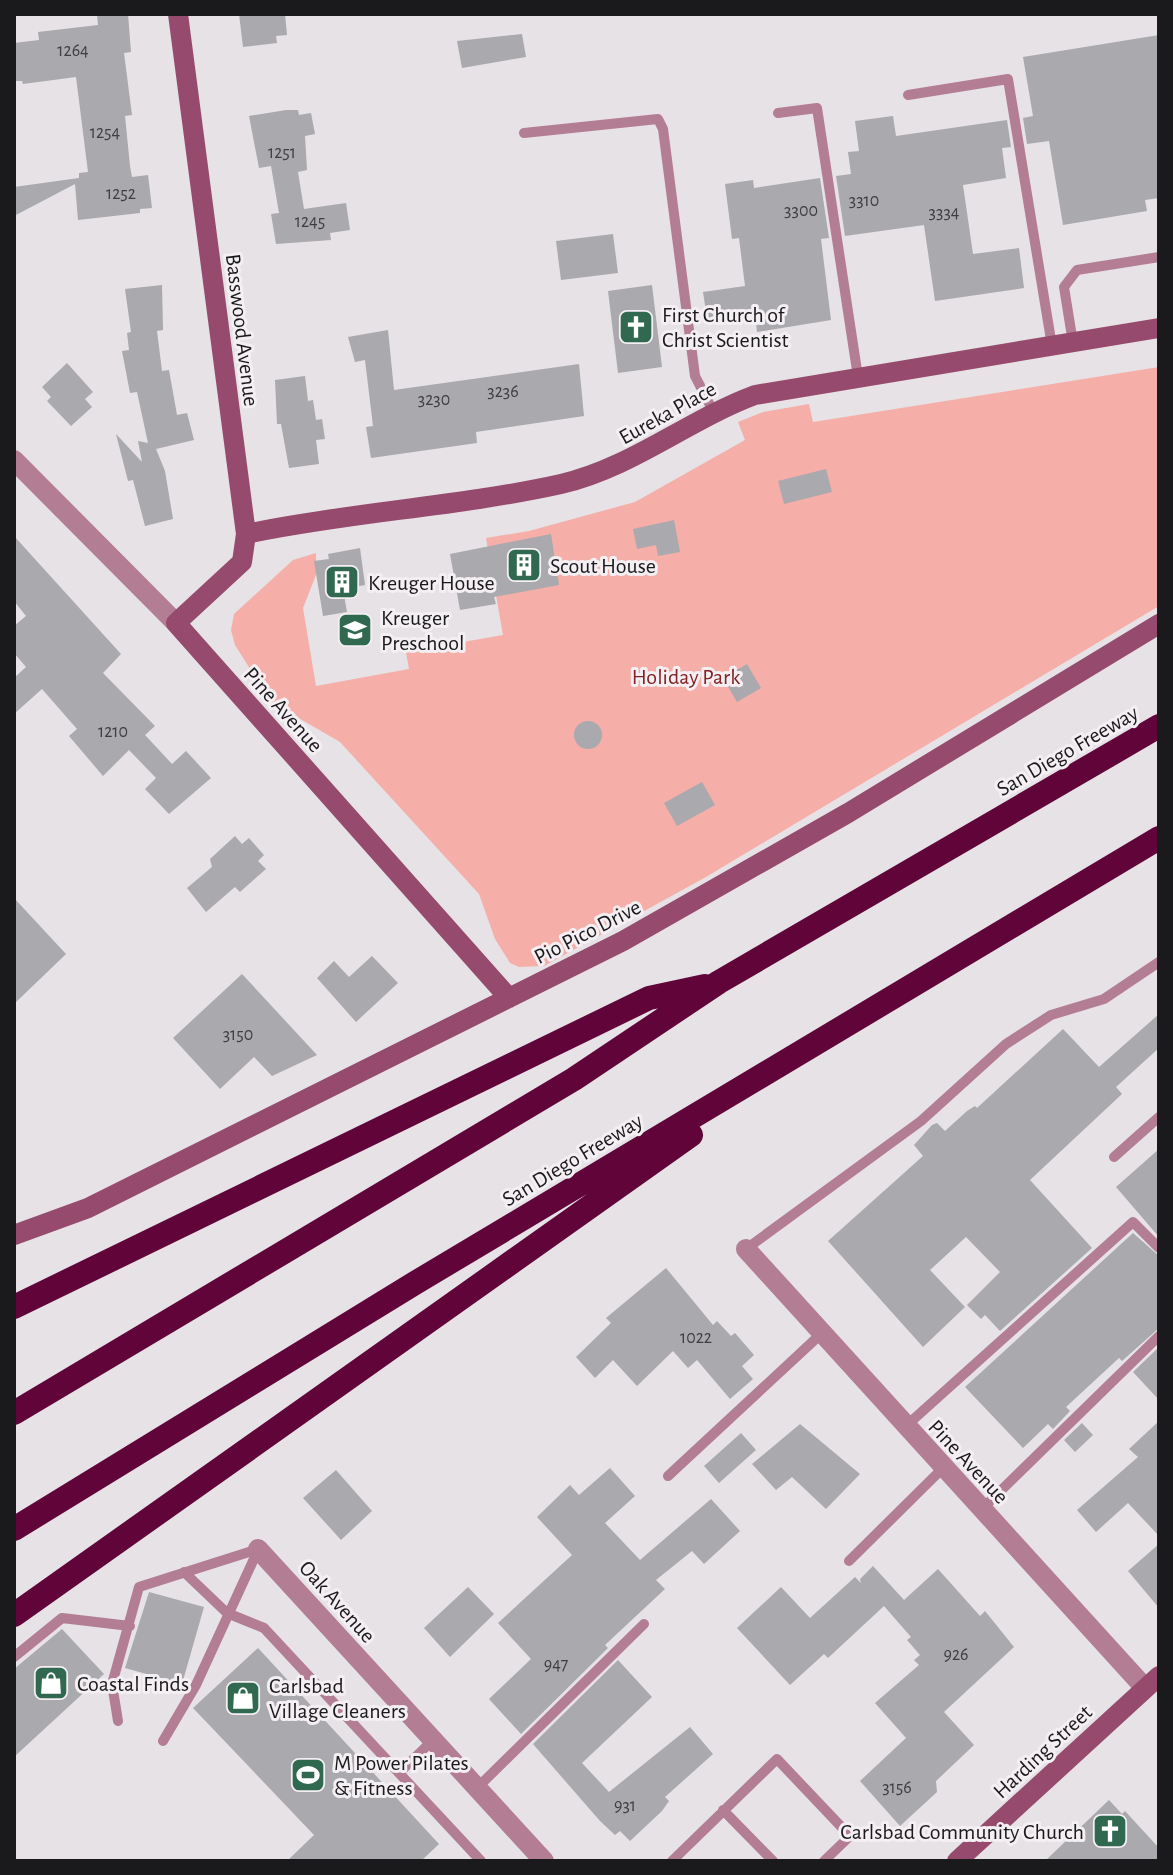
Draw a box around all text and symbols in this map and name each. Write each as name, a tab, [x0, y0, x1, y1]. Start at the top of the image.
house number: 1264	[57, 42, 89, 60]
house number: 1254	[90, 124, 121, 142]
house number: 1251	[268, 144, 296, 162]
house number: 1252	[106, 185, 136, 203]
house number: 3310	[849, 192, 879, 210]
house number: 3300	[784, 202, 818, 220]
house number: 3334	[929, 204, 960, 222]
house number: 1245	[295, 213, 325, 231]
street label: Basswood Avenue	[222, 253, 262, 408]
place label: First Church of Christ Scientist	[662, 304, 789, 351]
church icon: First Church of Christ Scientist	[617, 308, 655, 346]
street label: Eureka Place	[615, 377, 720, 449]
house number: 3236	[487, 383, 519, 401]
house number: 3230	[418, 391, 450, 409]
building icon: Scout House	[505, 546, 543, 584]
place label: Scout House	[550, 555, 656, 577]
building icon: Kreuger House	[323, 563, 361, 601]
place label: Kreuger House	[368, 572, 495, 594]
place label: Kreuger Preschool	[381, 607, 464, 654]
school or university icon: Kreuger Preschool	[336, 611, 374, 649]
street label: Pine Avenue	[240, 663, 327, 756]
park label: Holiday Park	[632, 666, 740, 688]
street label: San Diego Freeway	[993, 701, 1143, 800]
house number: 1210	[98, 723, 128, 741]
street label: Pio Pico Drive	[531, 896, 644, 968]
house number: 3150	[223, 1026, 253, 1044]
street label: San Diego Freeway	[499, 1109, 647, 1210]
house number: 1022	[680, 1329, 712, 1347]
street label: Pine Avenue	[924, 1415, 1012, 1508]
street label: Oak Avenue	[295, 1556, 380, 1647]
house number: 926	[943, 1646, 969, 1664]
house number: 947	[544, 1656, 568, 1674]
shop icon: Coastal Finds	[32, 1664, 70, 1702]
place label: Coastal Finds	[77, 1673, 189, 1695]
place label: Carlsbad Village Cleaners	[269, 1675, 406, 1722]
shop icon: Carlsbad Village Cleaners	[224, 1679, 262, 1717]
street label: Harding Street	[989, 1701, 1096, 1803]
place label: M Power Pilates & Fitness	[334, 1752, 469, 1799]
sports icon: M Power Pilates & Fitness	[289, 1756, 327, 1794]
house number: 3156	[882, 1779, 912, 1797]
house number: 931	[614, 1797, 636, 1815]
church icon: Carlsbad Community Church	[1091, 1812, 1129, 1850]
place label: Carlsbad Community Church	[840, 1821, 1084, 1843]

